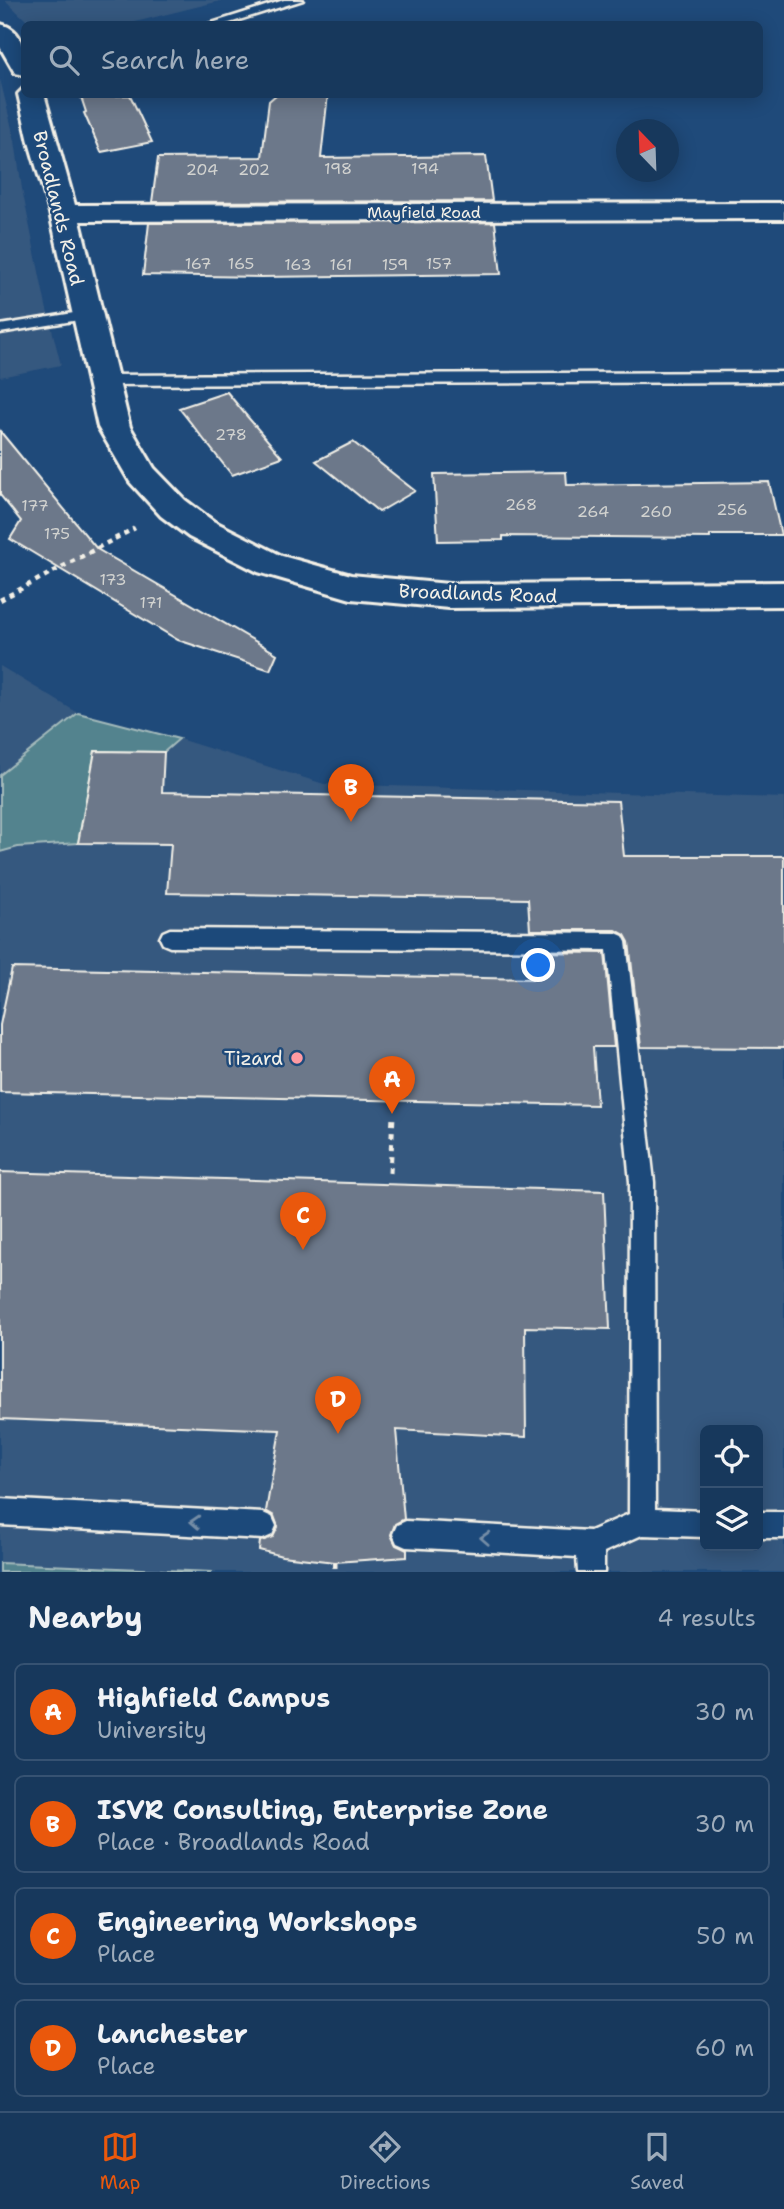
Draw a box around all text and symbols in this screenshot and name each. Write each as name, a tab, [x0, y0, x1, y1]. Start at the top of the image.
search box	[21, 21, 763, 98]
icon: search	[45, 41, 83, 79]
text: Search here	[101, 42, 250, 77]
north arrow	[616, 119, 679, 182]
street label: Broadlands Road	[27, 128, 90, 288]
house number: 198	[324, 158, 352, 179]
house number: 194	[411, 158, 439, 179]
house number: 204	[186, 159, 218, 180]
house number: 202	[238, 159, 270, 180]
street label: Mayfield Road	[367, 202, 481, 223]
house number: 167	[185, 253, 211, 274]
house number: 165	[228, 253, 254, 274]
house number: 157	[426, 253, 452, 274]
house number: 163	[284, 254, 312, 275]
house number: 161	[330, 254, 352, 275]
house number: 159	[382, 254, 408, 275]
house number: 278	[215, 424, 247, 445]
house number: 268	[505, 494, 537, 515]
house number: 177	[21, 495, 49, 516]
house number: 256	[716, 499, 748, 520]
house number: 264	[577, 501, 609, 522]
house number: 260	[640, 501, 672, 522]
house number: 175	[44, 523, 70, 544]
house number: 173	[99, 569, 127, 590]
street label: Broadlands Road	[398, 578, 558, 609]
house number: 171	[140, 592, 162, 613]
pin: B	[328, 764, 374, 822]
your location	[521, 948, 555, 982]
place label: Tizard	[224, 1046, 283, 1071]
marker: Tizard	[289, 1050, 305, 1066]
pin: A	[369, 1056, 415, 1114]
pin: C	[280, 1192, 326, 1250]
pin: D	[315, 1376, 361, 1434]
map controls	[700, 1425, 763, 1551]
button: locate	[700, 1425, 763, 1488]
button: layers	[700, 1488, 763, 1551]
one-way arrow	[189, 1515, 200, 1530]
one-way arrow	[479, 1530, 490, 1545]
text: Nearby	[28, 1597, 143, 1638]
text: 4 results	[657, 1603, 756, 1633]
text: Highfield Campus	[97, 1680, 330, 1715]
text: A	[44, 1697, 62, 1727]
text: 30 m	[695, 1697, 754, 1727]
text: University	[97, 1715, 207, 1745]
text: ISVR Consulting, Enterprise Zone	[97, 1792, 548, 1827]
text: B	[46, 1809, 60, 1839]
text: 30 m	[695, 1809, 754, 1839]
text: Place · Broadlands Road	[97, 1827, 370, 1857]
text: Engineering Workshops	[97, 1904, 417, 1939]
text: C	[46, 1921, 60, 1951]
text: 50 m	[696, 1921, 754, 1951]
text: Place	[97, 1939, 156, 1969]
text: Lanchester	[97, 2016, 248, 2051]
text: D	[45, 2033, 61, 2063]
text: 60 m	[695, 2033, 754, 2063]
text: Place	[97, 2051, 156, 2081]
tab: Map	[100, 2128, 140, 2195]
tab: Directions	[340, 2128, 431, 2195]
tab: Saved	[630, 2128, 684, 2195]

